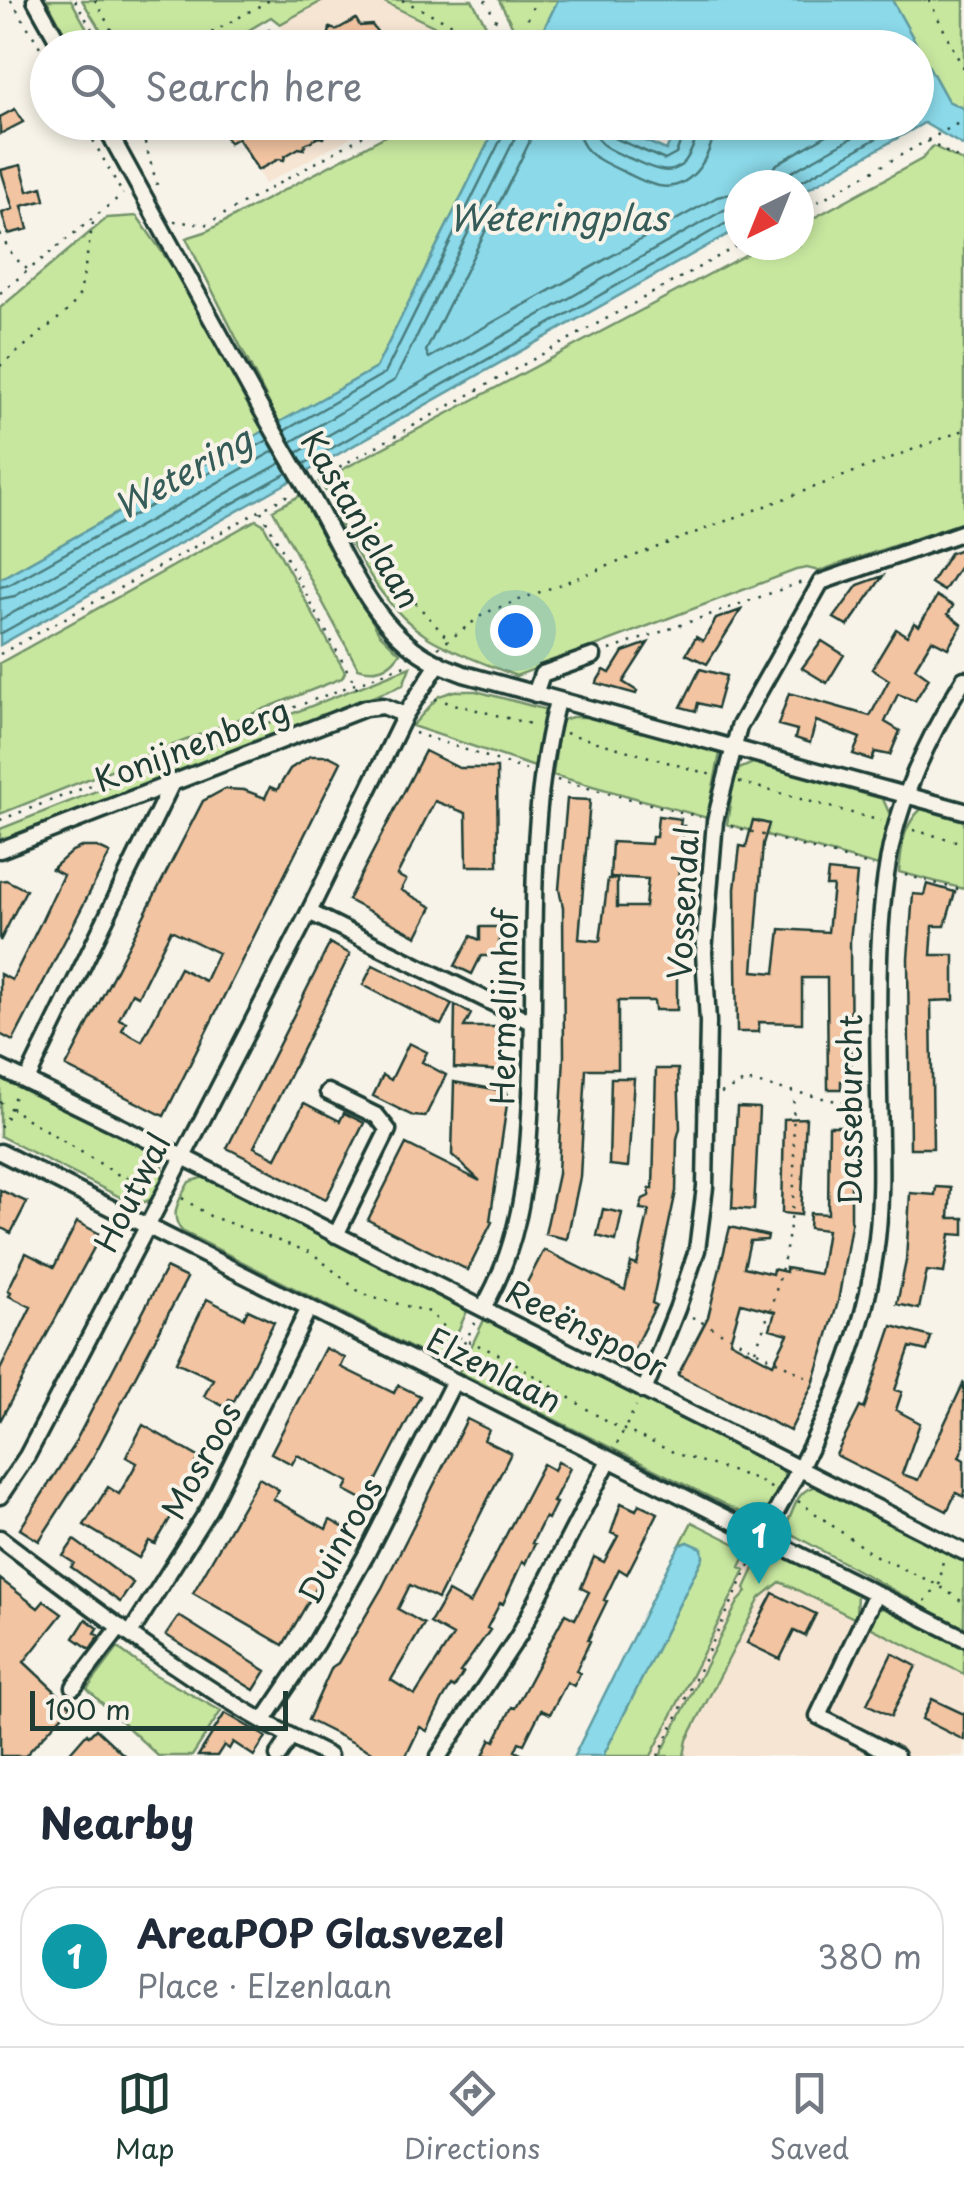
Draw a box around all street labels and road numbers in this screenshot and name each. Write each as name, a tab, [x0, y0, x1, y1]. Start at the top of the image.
street label: Kastanjelaan	[290, 421, 434, 617]
street label: Konijnenberg	[87, 685, 296, 803]
street label: Vossendal	[654, 825, 710, 980]
street label: Hermelijnhof	[477, 906, 529, 1105]
street label: Dasseburcht	[825, 1014, 873, 1206]
street label: Houtwal	[81, 1124, 182, 1260]
street label: Reeënspoor	[497, 1267, 676, 1390]
street label: Elzenlaan	[419, 1315, 571, 1424]
street label: Mosroos	[148, 1393, 252, 1527]
street label: Duinroos	[285, 1468, 394, 1612]

